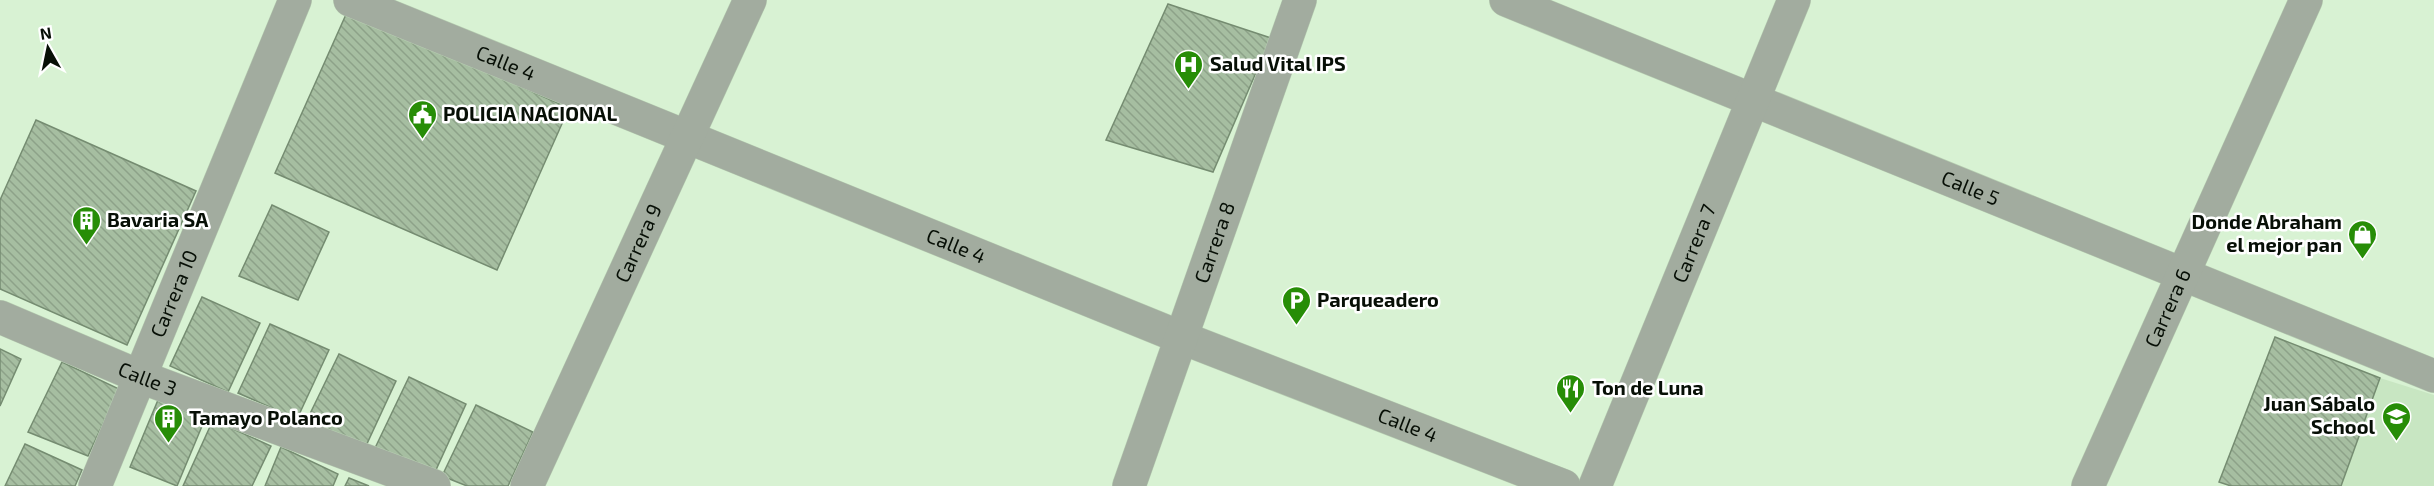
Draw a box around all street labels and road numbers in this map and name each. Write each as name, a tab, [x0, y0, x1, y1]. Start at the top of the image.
street label: Calle 4	[473, 40, 539, 85]
street label: Calle 5	[1938, 165, 2003, 210]
street label: Carrera 8	[1188, 198, 1239, 286]
street label: Carrera 9	[609, 200, 666, 286]
street label: Carrera 7	[1667, 200, 1720, 286]
street label: Calle 4	[923, 222, 989, 268]
street label: Carrera 10	[145, 246, 202, 341]
street label: Carrera 6	[2139, 264, 2195, 351]
street label: Calle 3	[115, 356, 180, 400]
street label: Calle 4	[1375, 402, 1441, 447]

